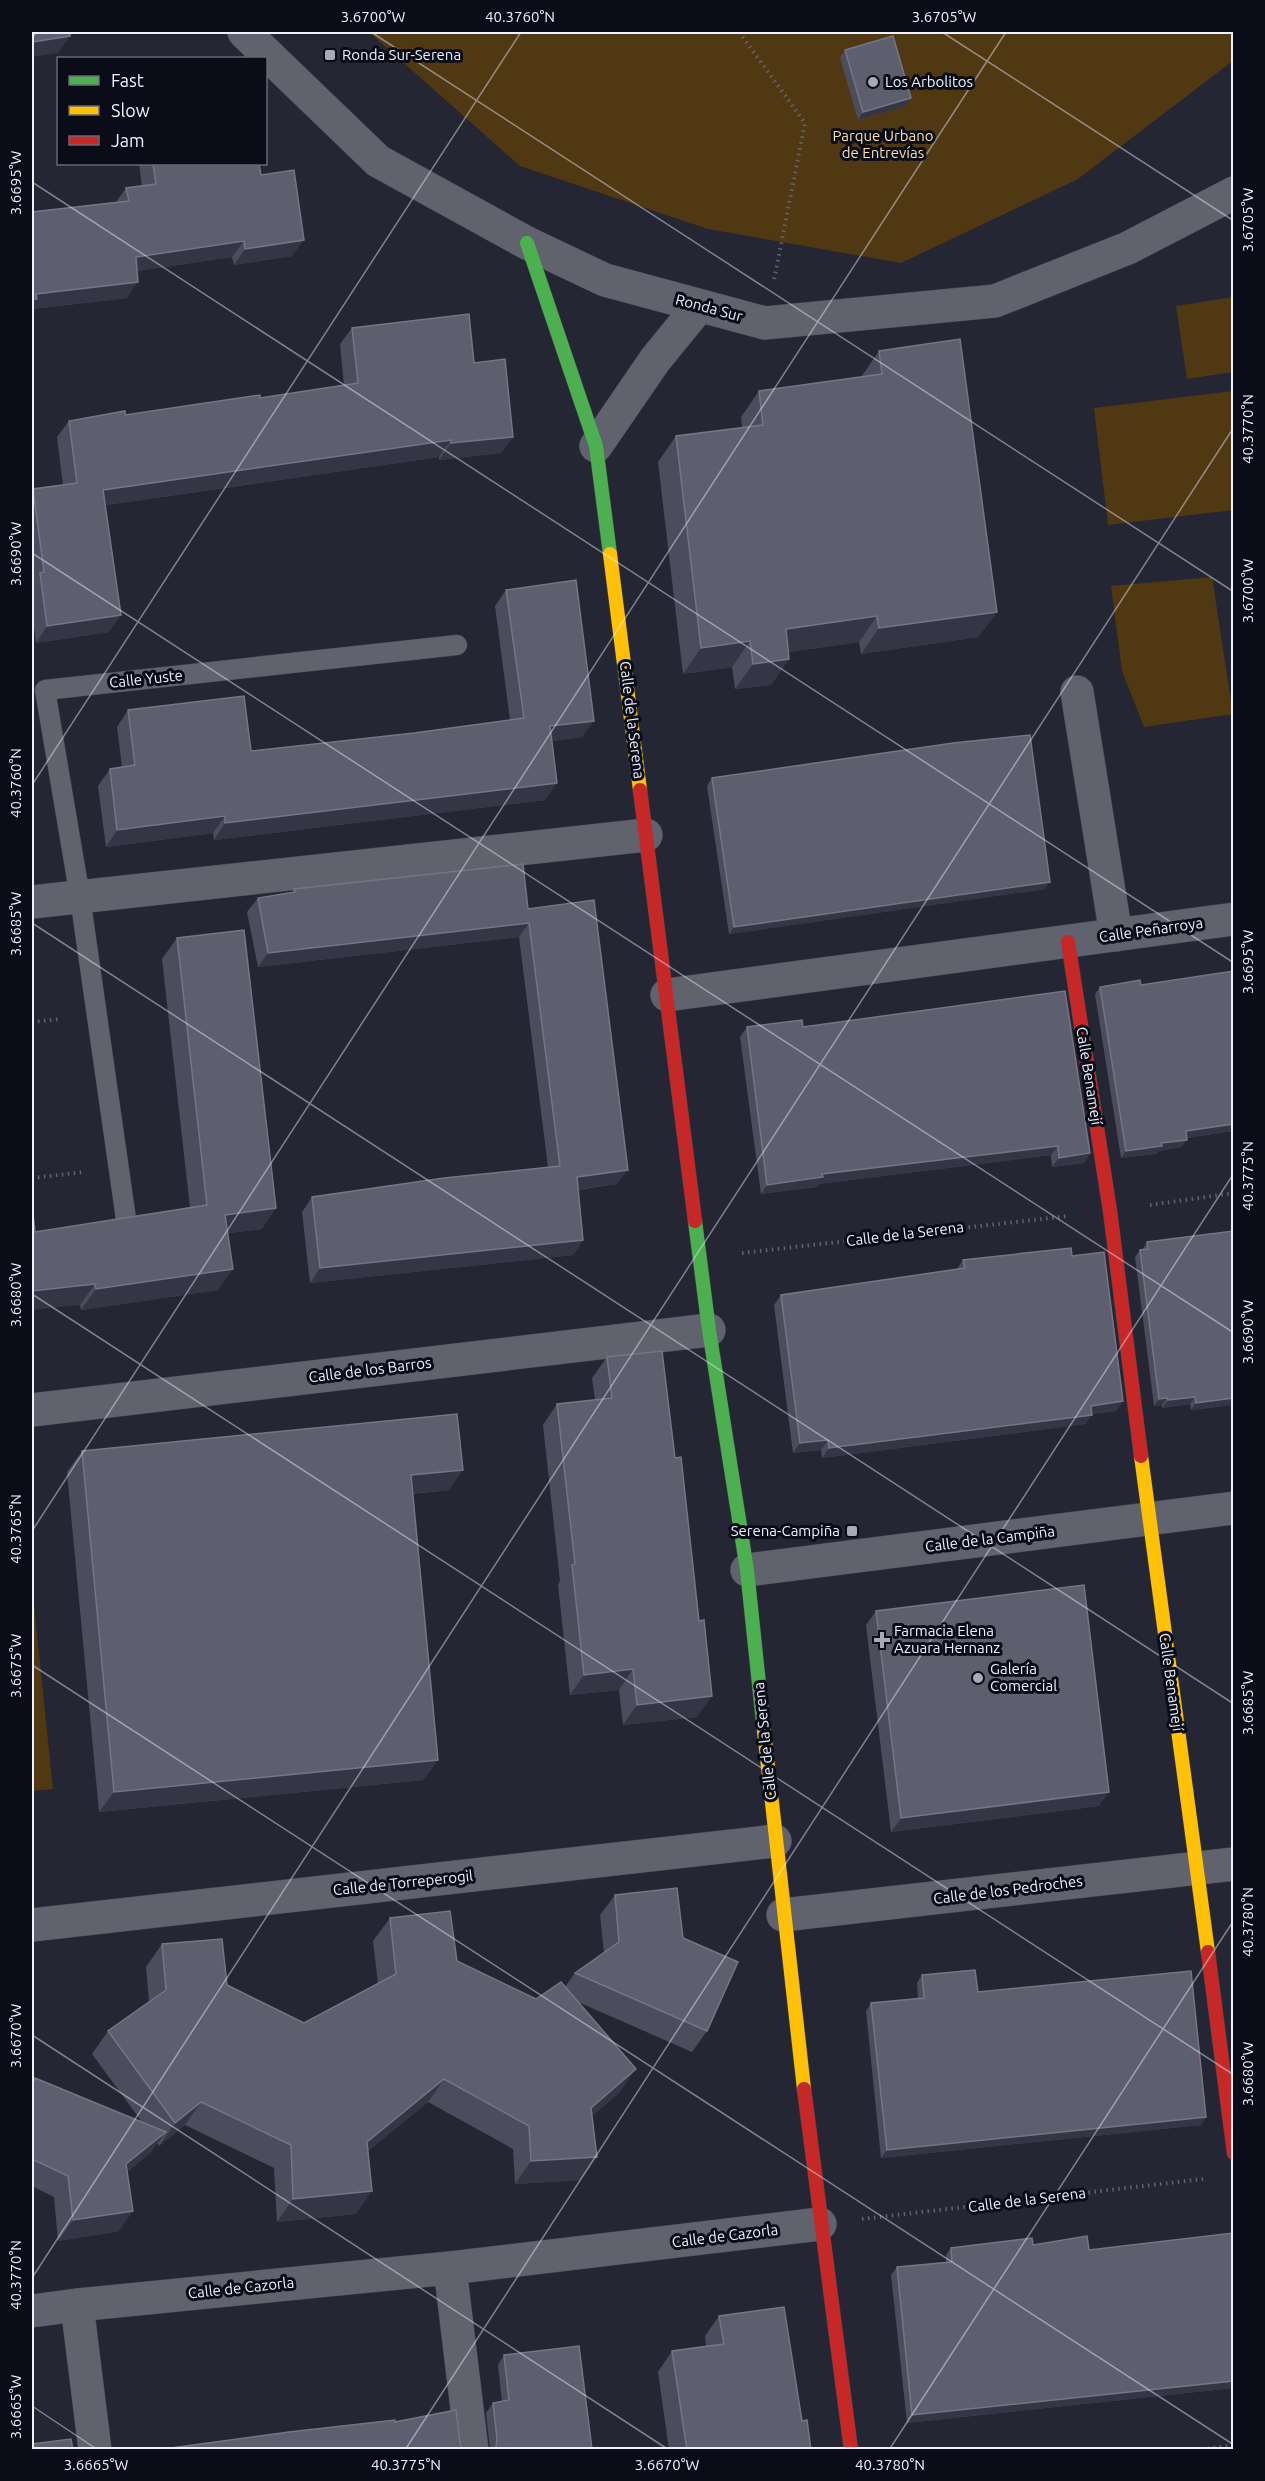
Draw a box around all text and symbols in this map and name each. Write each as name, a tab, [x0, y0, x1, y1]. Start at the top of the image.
text: 3.6700°W	[341, 8, 405, 25]
text: 40.3760°N	[485, 8, 555, 25]
text: 3.6705°W	[912, 8, 976, 25]
place label: Ronda Sur-Serena	[342, 46, 461, 63]
marker: Ronda Sur-Serena	[323, 48, 337, 62]
legend	[57, 57, 267, 165]
text: Fast	[111, 70, 144, 90]
place label: Los Arbolitos	[885, 73, 973, 90]
marker: Los Arbolitos	[866, 75, 880, 89]
text: Slow	[111, 100, 150, 120]
park label: Parque Urbano de Entrevías	[832, 127, 934, 161]
text: Jam	[111, 130, 145, 150]
text: 3.6695°W	[7, 151, 24, 215]
text: 3.6705°W	[1239, 188, 1256, 252]
street label: Ronda Sur	[674, 290, 745, 325]
text: 40.3770°N	[1239, 394, 1256, 464]
text: 3.6690°W	[7, 522, 24, 586]
text: 3.6700°W	[1239, 559, 1256, 623]
street label: Calle de la Serena	[617, 660, 648, 780]
street label: Calle Yuste	[108, 666, 184, 691]
text: 40.3760°N	[7, 748, 24, 818]
text: 3.6685°W	[7, 892, 24, 956]
street label: Calle Peñarroya	[1098, 914, 1204, 945]
text: 3.6695°W	[1239, 930, 1256, 994]
street label: Calle Benamejí	[1073, 1026, 1106, 1127]
text: 40.3775°N	[1239, 1141, 1256, 1211]
street label: Calle de la Serena	[845, 1218, 965, 1249]
text: 3.6680°W	[7, 1263, 24, 1327]
text: 3.6690°W	[1239, 1300, 1256, 1364]
street label: Calle de los Barros	[308, 1354, 432, 1385]
text: 40.3765°N	[7, 1494, 24, 1564]
place label: Serena-Campiña	[731, 1522, 840, 1539]
street label: Calle de la Campiña	[924, 1522, 1056, 1555]
marker: Serena-Campiña	[845, 1524, 859, 1538]
place label: Farmacia Elena Azuara Hernanz	[894, 1622, 1000, 1656]
street label: Calle Benamejí	[1156, 1632, 1187, 1733]
marker: Farmacia Elena Azuara Hernanz	[875, 1633, 889, 1647]
text: 3.6675°W	[7, 1634, 24, 1698]
place label: Galería Comercial	[990, 1660, 1057, 1694]
marker: Galería Comercial	[971, 1671, 985, 1685]
text: 3.6685°W	[1239, 1671, 1256, 1735]
street label: Calle de la Serena	[750, 1681, 779, 1801]
street label: Calle de Torreperogil	[332, 1867, 474, 1898]
street label: Calle de los Pedroches	[932, 1872, 1083, 1907]
text: 40.3780°N	[1239, 1887, 1256, 1957]
text: 3.6670°W	[7, 2004, 24, 2068]
text: 3.6680°W	[1239, 2042, 1256, 2106]
street label: Calle de la Serena	[967, 2184, 1087, 2215]
street label: Calle de Cazorla	[671, 2221, 779, 2250]
text: 40.3770°N	[7, 2240, 24, 2310]
street label: Calle de Cazorla	[187, 2273, 295, 2302]
text: 3.6665°W	[7, 2375, 24, 2439]
text: 3.6665°W	[64, 2456, 128, 2473]
text: 40.3775°N	[371, 2456, 441, 2473]
text: 3.6670°W	[635, 2456, 699, 2473]
text: 40.3780°N	[855, 2456, 925, 2473]

